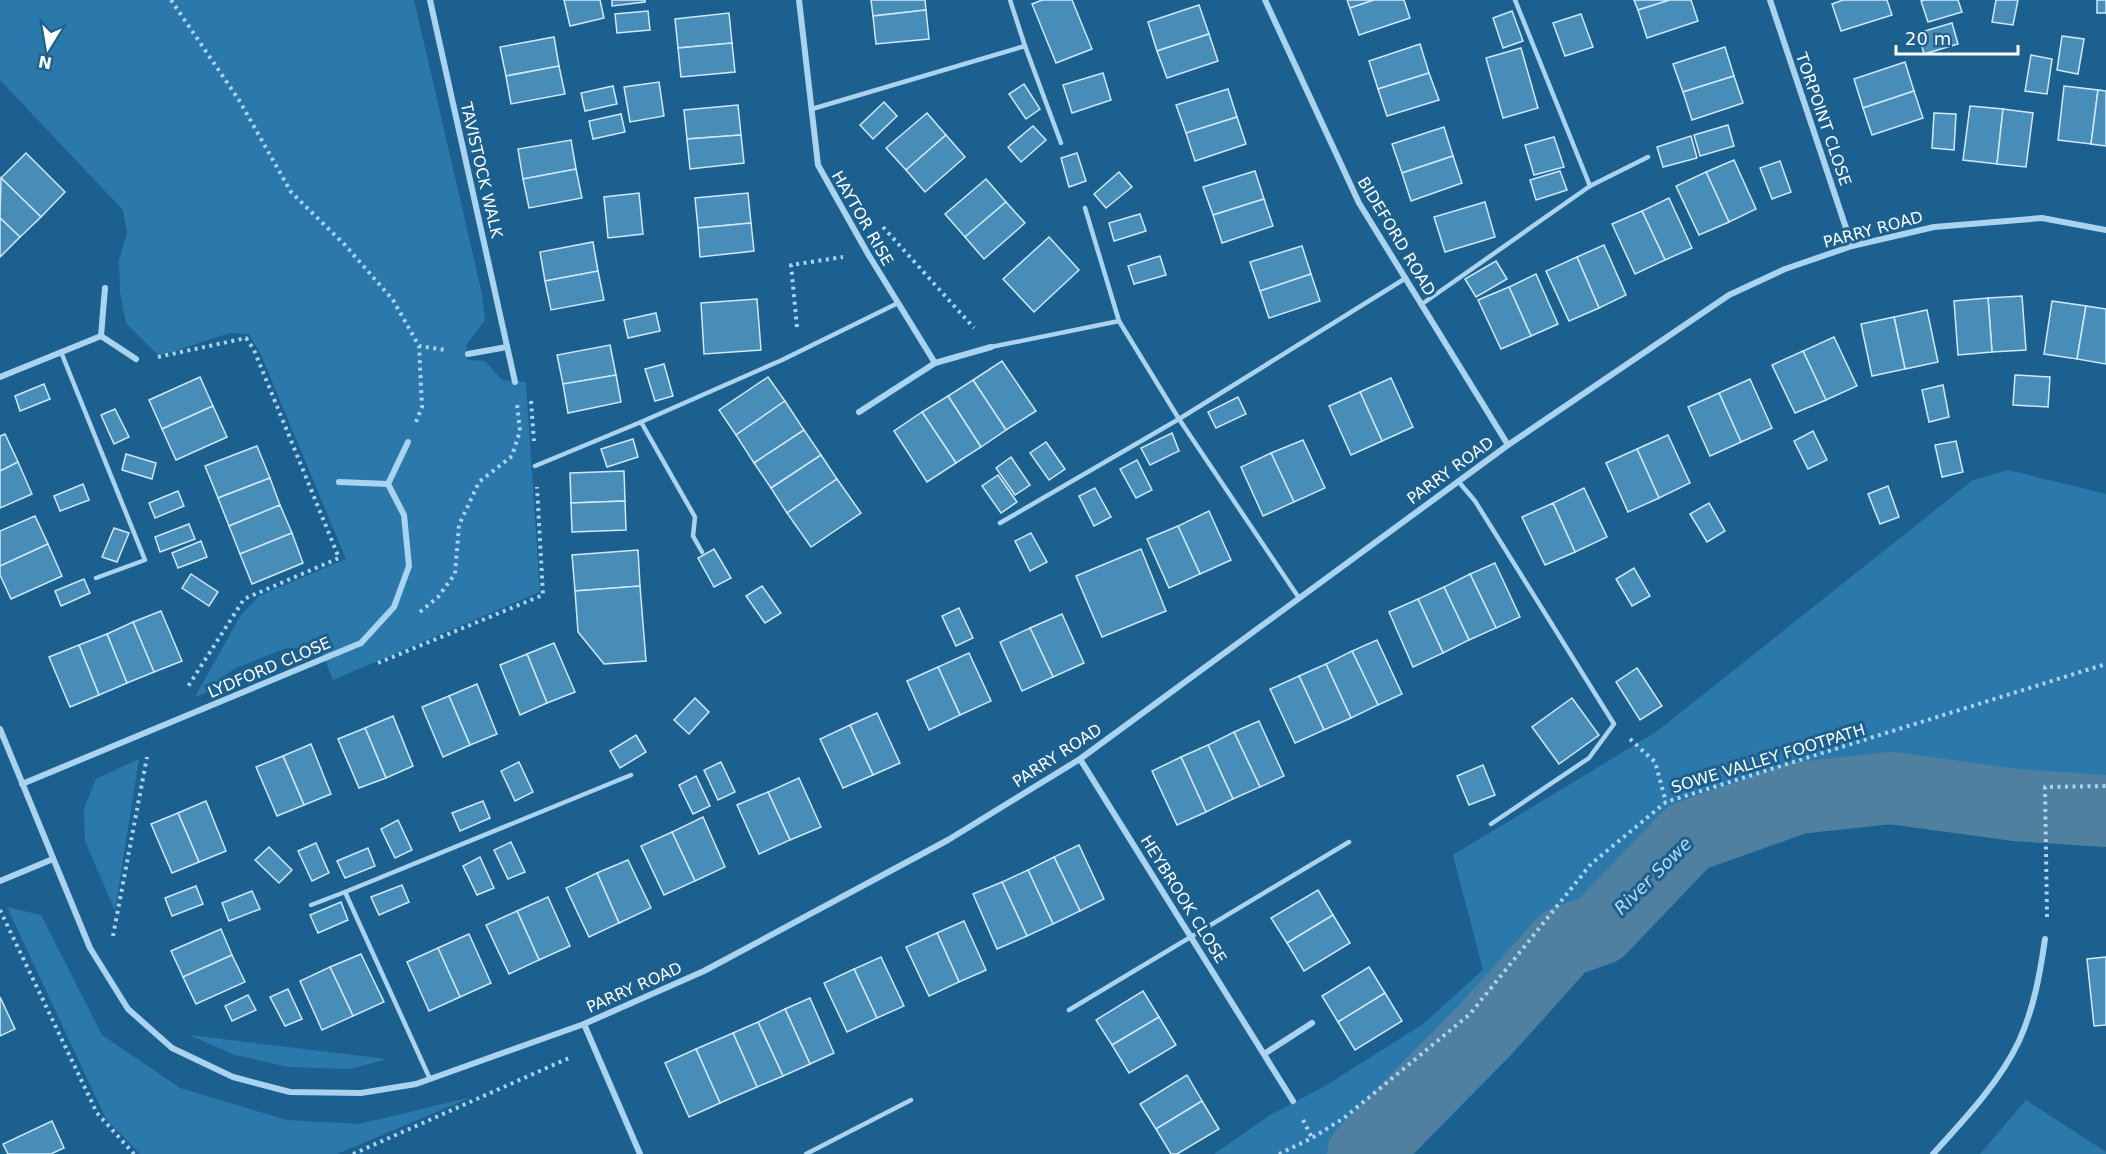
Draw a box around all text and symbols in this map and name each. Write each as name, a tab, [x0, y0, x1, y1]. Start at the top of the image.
north arrow	[18, 18, 78, 78]
scale bar	[1896, 18, 2018, 56]
text: 20 m	[1905, 28, 1951, 49]
street label: TORPOINT CLOSE	[1791, 49, 1855, 188]
text: N	[37, 52, 54, 73]
street label: TAVISTOCK WALK	[456, 99, 506, 240]
street label: HAYTOR RISE	[828, 168, 897, 269]
street label: BIDEFORD ROAD	[1354, 173, 1440, 299]
street label: PARRY ROAD	[1821, 207, 1925, 252]
street label: PARRY ROAD	[1403, 433, 1497, 508]
street label: LYDFORD CLOSE	[205, 633, 333, 702]
street label: PARRY ROAD	[1009, 720, 1105, 791]
street label: SOWE VALLEY FOOTPATH	[1669, 720, 1867, 797]
street label: HEYBROOK CLOSE	[1137, 832, 1231, 967]
water label: River Sowe	[1610, 833, 1696, 919]
street label: PARRY ROAD	[584, 958, 685, 1017]

